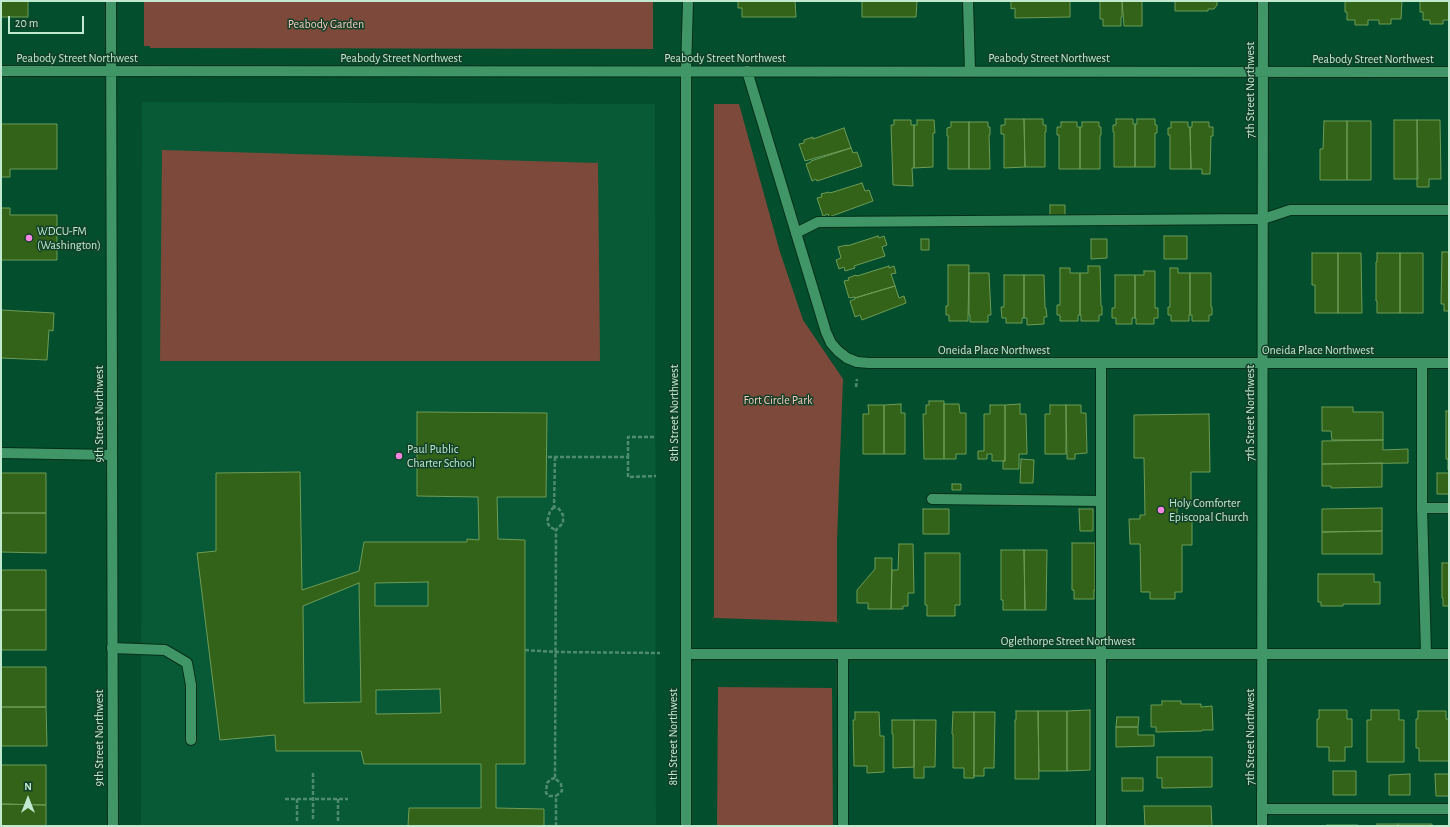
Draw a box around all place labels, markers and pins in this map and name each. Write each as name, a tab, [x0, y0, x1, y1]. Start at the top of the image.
place label: WDCU-FM (Washington)	[37, 224, 101, 252]
marker: WDCU-FM (Washington)	[24, 233, 34, 243]
place label: Paul Public Charter School	[407, 442, 475, 470]
marker: Paul Public Charter School	[394, 451, 404, 461]
place label: Holy Comforter Episcopal Church	[1169, 496, 1249, 524]
marker: Holy Comforter Episcopal Church	[1156, 505, 1166, 515]

